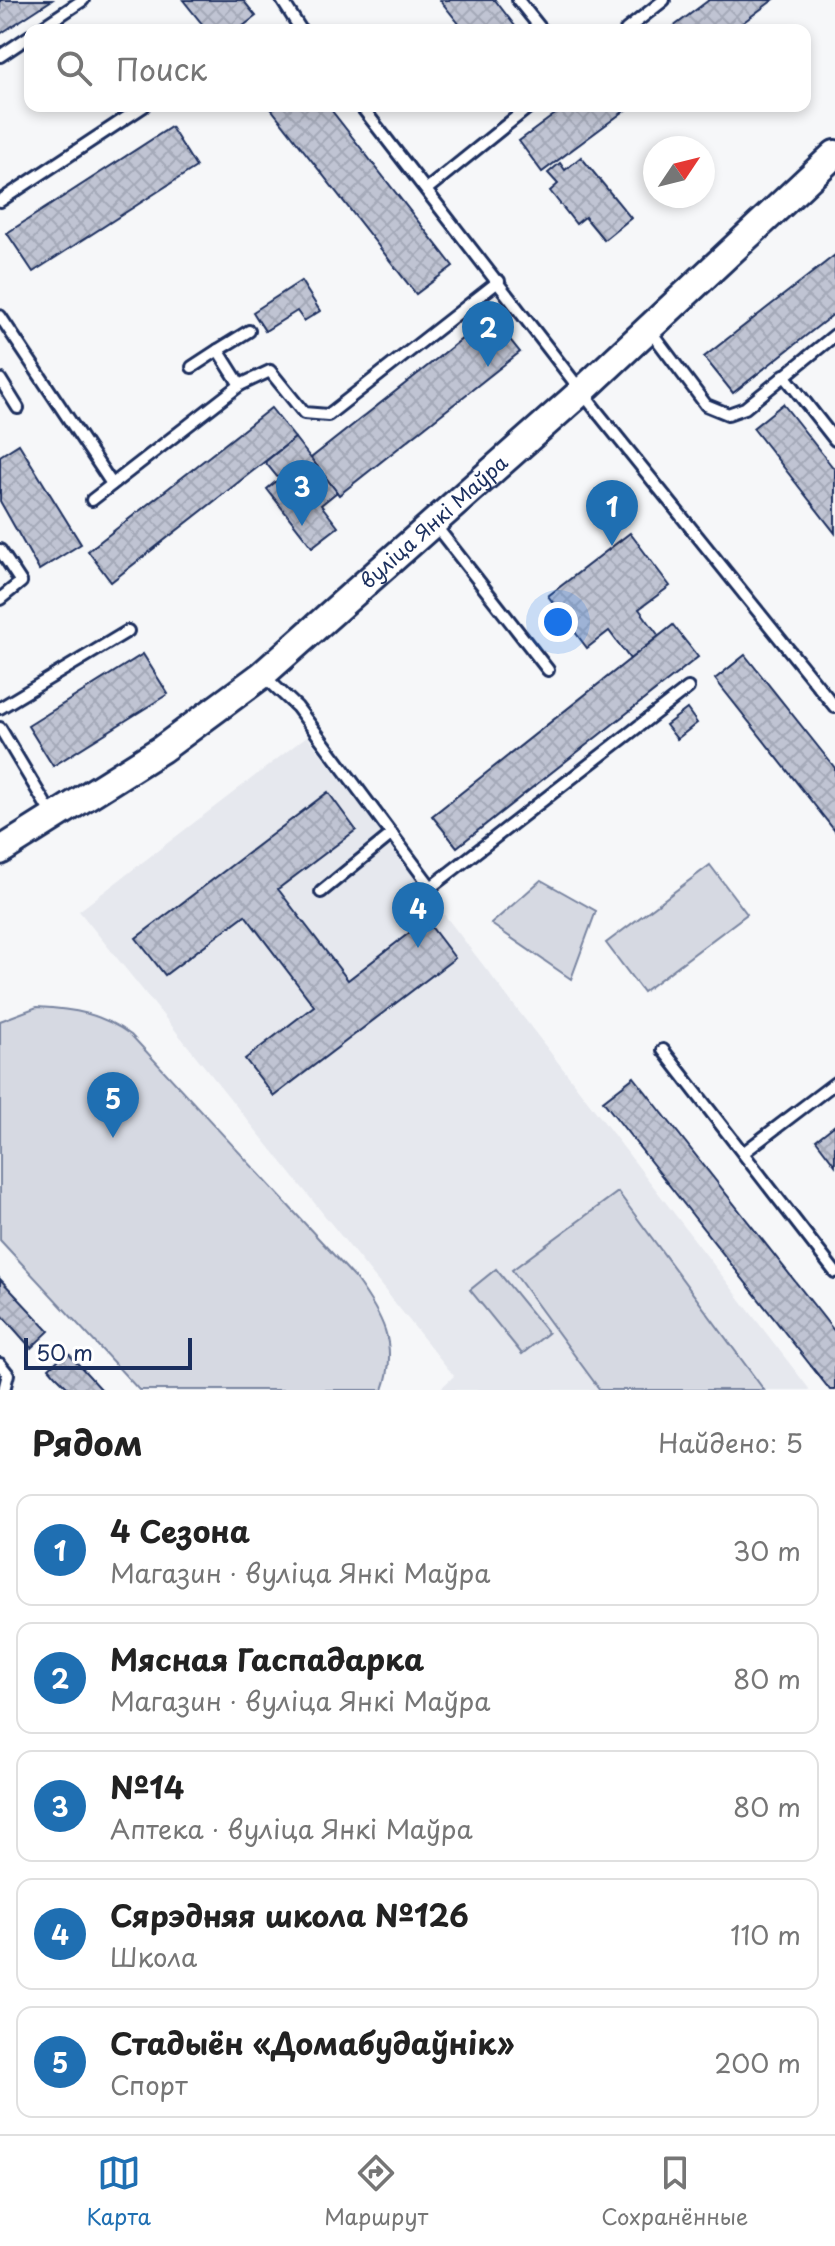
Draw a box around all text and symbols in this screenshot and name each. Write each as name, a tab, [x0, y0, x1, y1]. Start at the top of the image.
search box	[24, 24, 811, 112]
icon: search	[52, 46, 96, 90]
text: Поиск	[116, 46, 207, 91]
north arrow	[643, 136, 715, 208]
pin: 2	[462, 301, 514, 367]
street label: вуліца Янкі Маўра	[353, 447, 514, 595]
pin: 3	[276, 460, 328, 526]
pin: 1	[586, 480, 638, 546]
your location	[538, 602, 578, 642]
pin: 4	[392, 882, 444, 948]
pin: 5	[87, 1072, 139, 1138]
scale bar	[24, 1334, 192, 1370]
text: 50 m	[36, 1335, 93, 1368]
text: Рядом	[32, 1416, 143, 1468]
text: Найдено: 5	[658, 1423, 803, 1462]
text: 4 Сезона	[110, 1508, 250, 1553]
text: 1	[54, 1531, 66, 1570]
text: 30 m	[733, 1531, 801, 1570]
text: Магазин · вуліца Янкі Маўра	[110, 1553, 490, 1592]
text: Мясная Гаспадарка	[110, 1636, 424, 1681]
text: 2	[51, 1659, 69, 1698]
text: 80 m	[733, 1659, 801, 1698]
text: Магазин · вуліца Янкі Маўра	[110, 1681, 490, 1720]
text: №14	[110, 1764, 184, 1809]
text: 3	[51, 1787, 69, 1826]
text: 80 m	[733, 1787, 801, 1826]
text: Аптека · вуліца Янкі Маўра	[110, 1809, 473, 1848]
text: Сярэдняя школа №126	[110, 1892, 469, 1937]
text: 4	[51, 1915, 69, 1954]
text: 110 m	[730, 1915, 801, 1954]
text: Школа	[110, 1937, 197, 1976]
text: Стадыён «Домабудаўнік»	[110, 2020, 514, 2065]
text: 5	[52, 2043, 68, 2082]
text: 200 m	[714, 2043, 801, 2082]
text: Спорт	[110, 2065, 188, 2104]
tab: Карта	[87, 2151, 151, 2232]
tab: Маршрут	[324, 2151, 428, 2232]
tab: Сохранённые	[601, 2151, 748, 2232]

